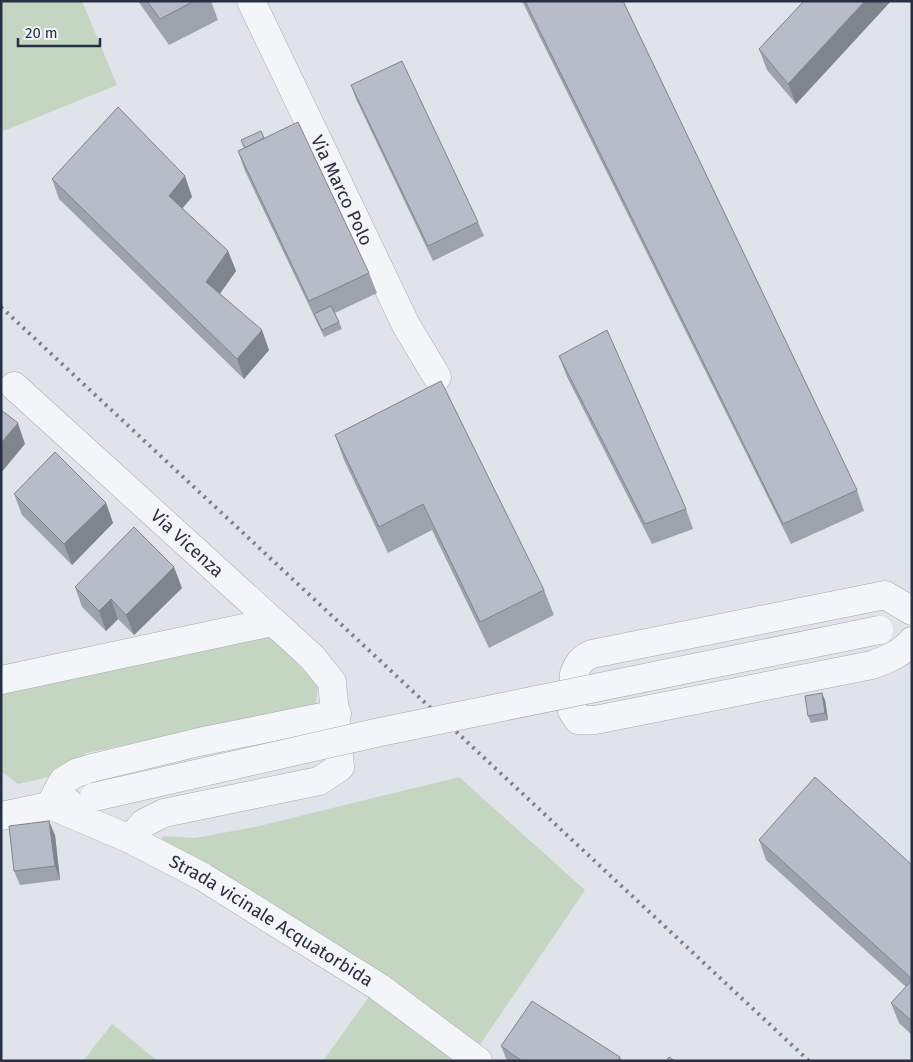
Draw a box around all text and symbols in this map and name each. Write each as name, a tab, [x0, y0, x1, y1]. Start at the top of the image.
scale bar	[18, 15, 100, 47]
text: 20 m	[25, 24, 58, 42]
street label: Via Marco Polo	[306, 132, 377, 249]
street label: Via Vicenza	[146, 505, 228, 582]
street label: Strada vicinale Acquatorbida	[165, 850, 377, 991]

